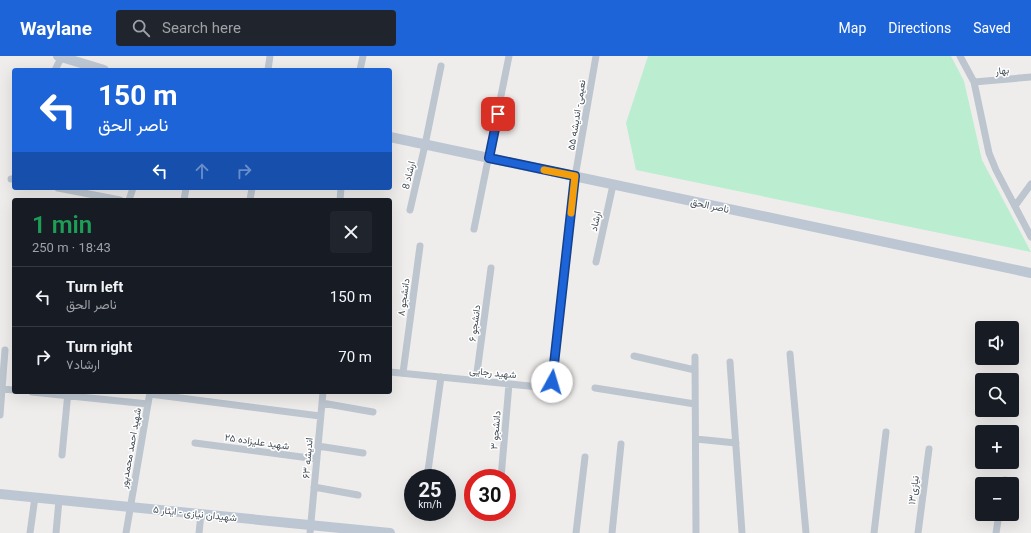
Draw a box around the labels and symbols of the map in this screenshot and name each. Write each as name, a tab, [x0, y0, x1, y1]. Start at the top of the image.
street label: بهار	[994, 64, 1010, 78]
street label: نعیمی- اندیشه ۵۵	[565, 79, 589, 151]
pin	[481, 97, 515, 131]
street label: ارشاد 8	[400, 160, 418, 190]
street label: ناصر الحق	[689, 196, 730, 216]
street label: ارشاد	[588, 210, 604, 232]
street label: دانشجو ۸	[395, 277, 413, 317]
street label: دانشجو ۶	[466, 304, 484, 342]
position arrow	[531, 361, 573, 403]
street label: شهید رجایی	[469, 365, 517, 381]
street label: شهید احمد محمدپور	[118, 407, 145, 491]
street label: دانشجو ۳	[488, 410, 504, 450]
street label: شهید علیزاده ۲۵	[224, 432, 290, 452]
street label: اندیشه ۶۳	[300, 437, 316, 479]
speed limit sign: 30	[464, 469, 516, 521]
street label: نیازی۱۳	[906, 475, 922, 505]
street label: شهیدان نیازی - ایثار ۵	[152, 504, 238, 524]

